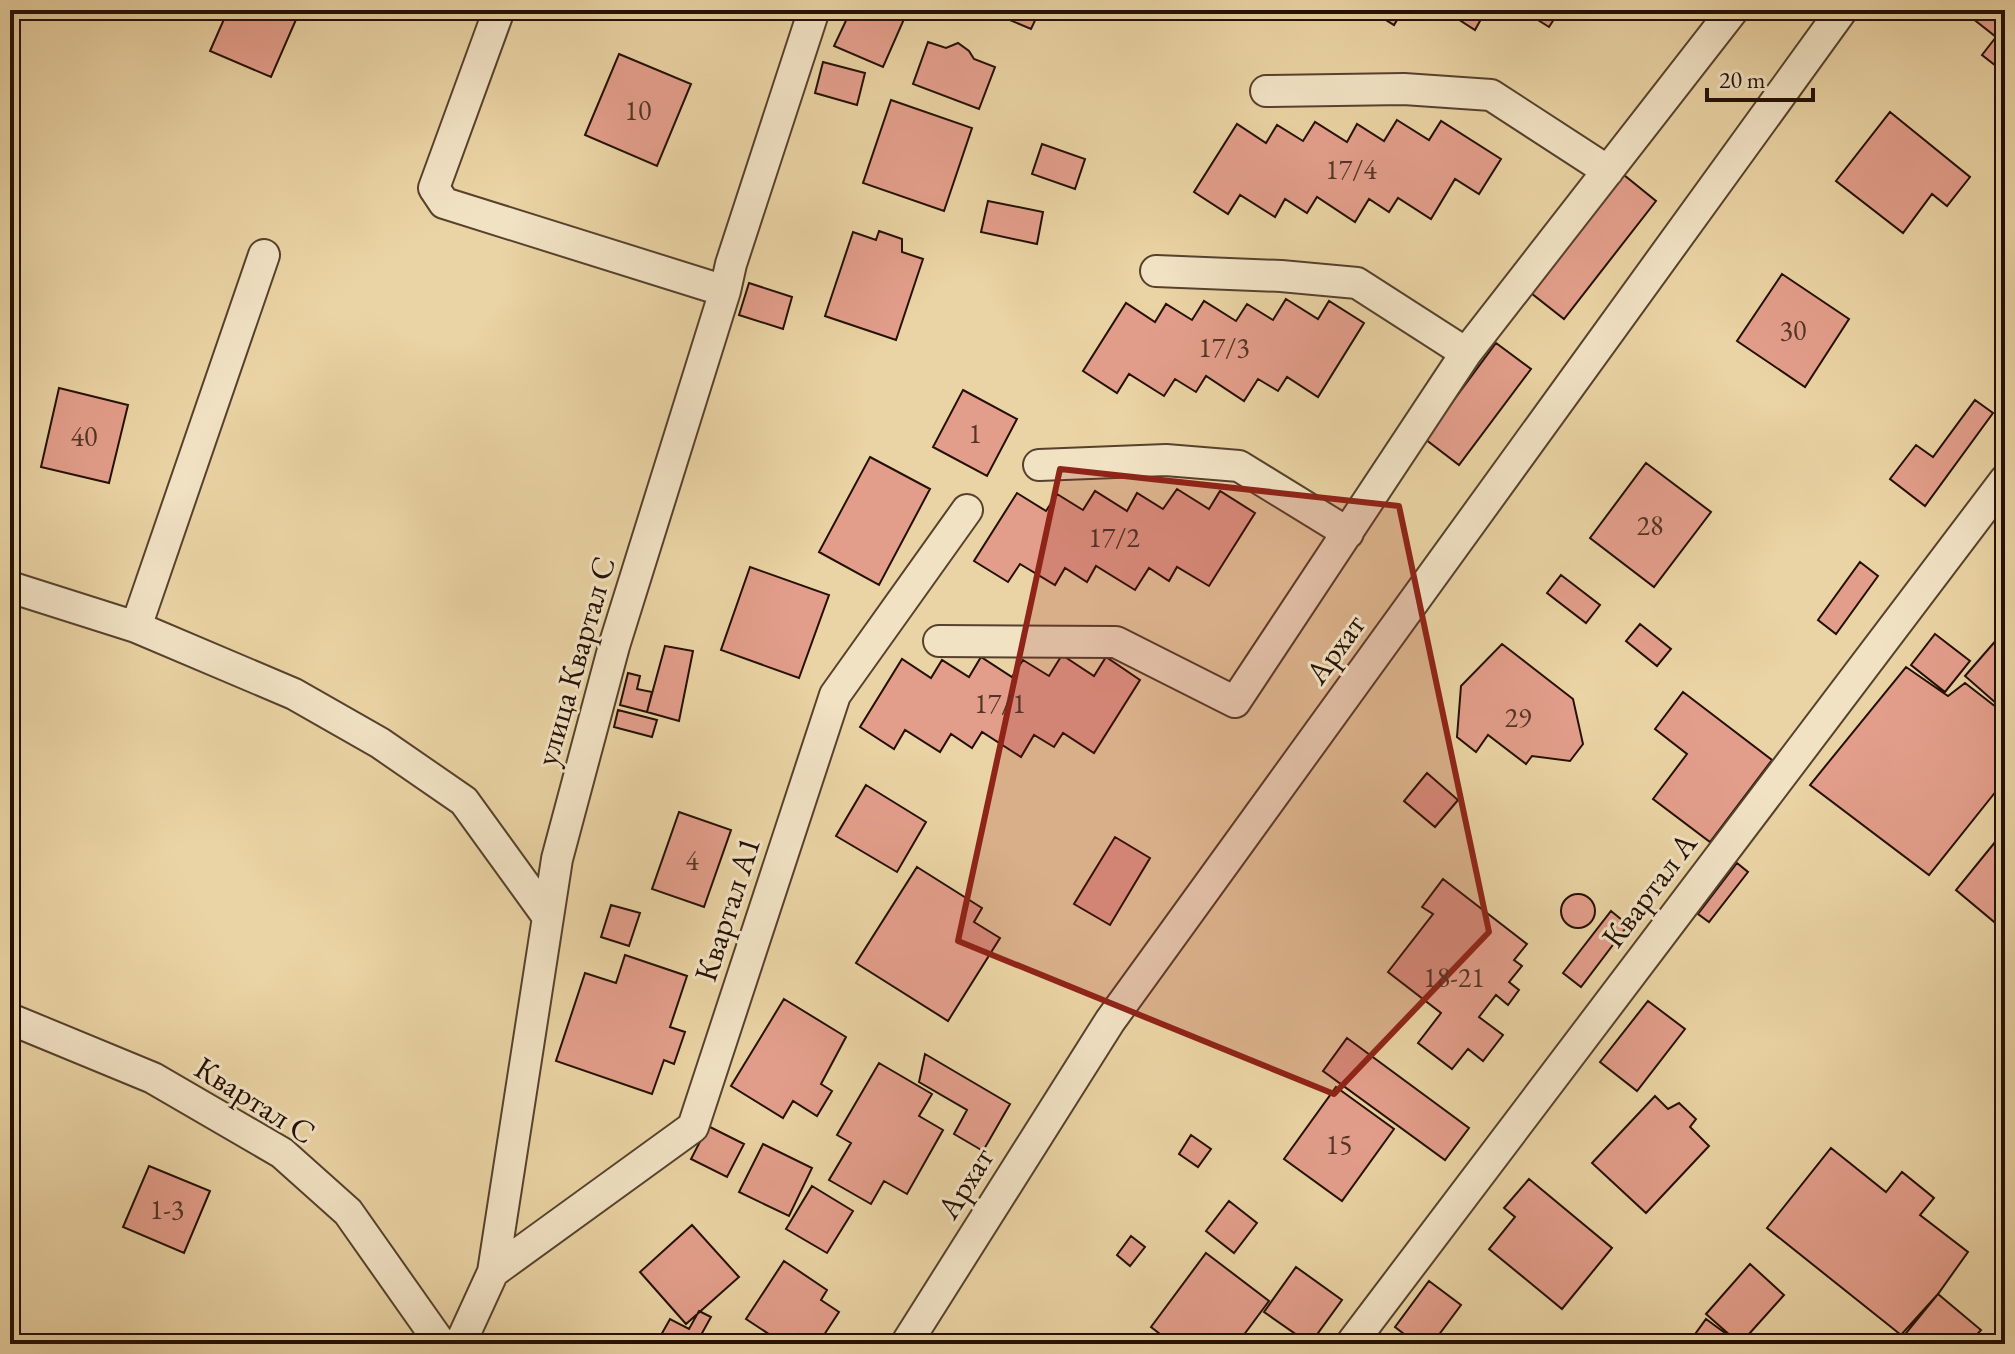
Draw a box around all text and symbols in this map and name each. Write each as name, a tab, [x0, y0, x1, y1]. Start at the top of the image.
scale bar	[1707, 52, 1813, 102]
text: 20 m	[1719, 64, 1766, 95]
house number: 10	[625, 92, 651, 128]
house number: 17/4	[1325, 151, 1377, 187]
house number: 30	[1780, 312, 1806, 348]
house number: 17/3	[1198, 329, 1250, 365]
house number: 1	[968, 415, 982, 451]
house number: 40	[71, 418, 97, 454]
house number: 28	[1637, 507, 1663, 543]
house number: 17/2	[1088, 519, 1140, 555]
street label: улица Квартал С	[525, 552, 625, 770]
street label: Архат	[1295, 606, 1375, 693]
house number: 17/1	[974, 685, 1026, 721]
house number: 29	[1505, 699, 1531, 735]
street label: Квартал А	[1592, 823, 1707, 956]
street label: Квартал А1	[684, 832, 770, 986]
house number: 4	[685, 842, 699, 878]
house number: 18-21	[1423, 959, 1485, 995]
street label: Квартал С	[187, 1047, 323, 1153]
house number: 15	[1326, 1126, 1352, 1162]
street label: Архат	[926, 1139, 1003, 1228]
house number: 1-3	[150, 1191, 184, 1227]

